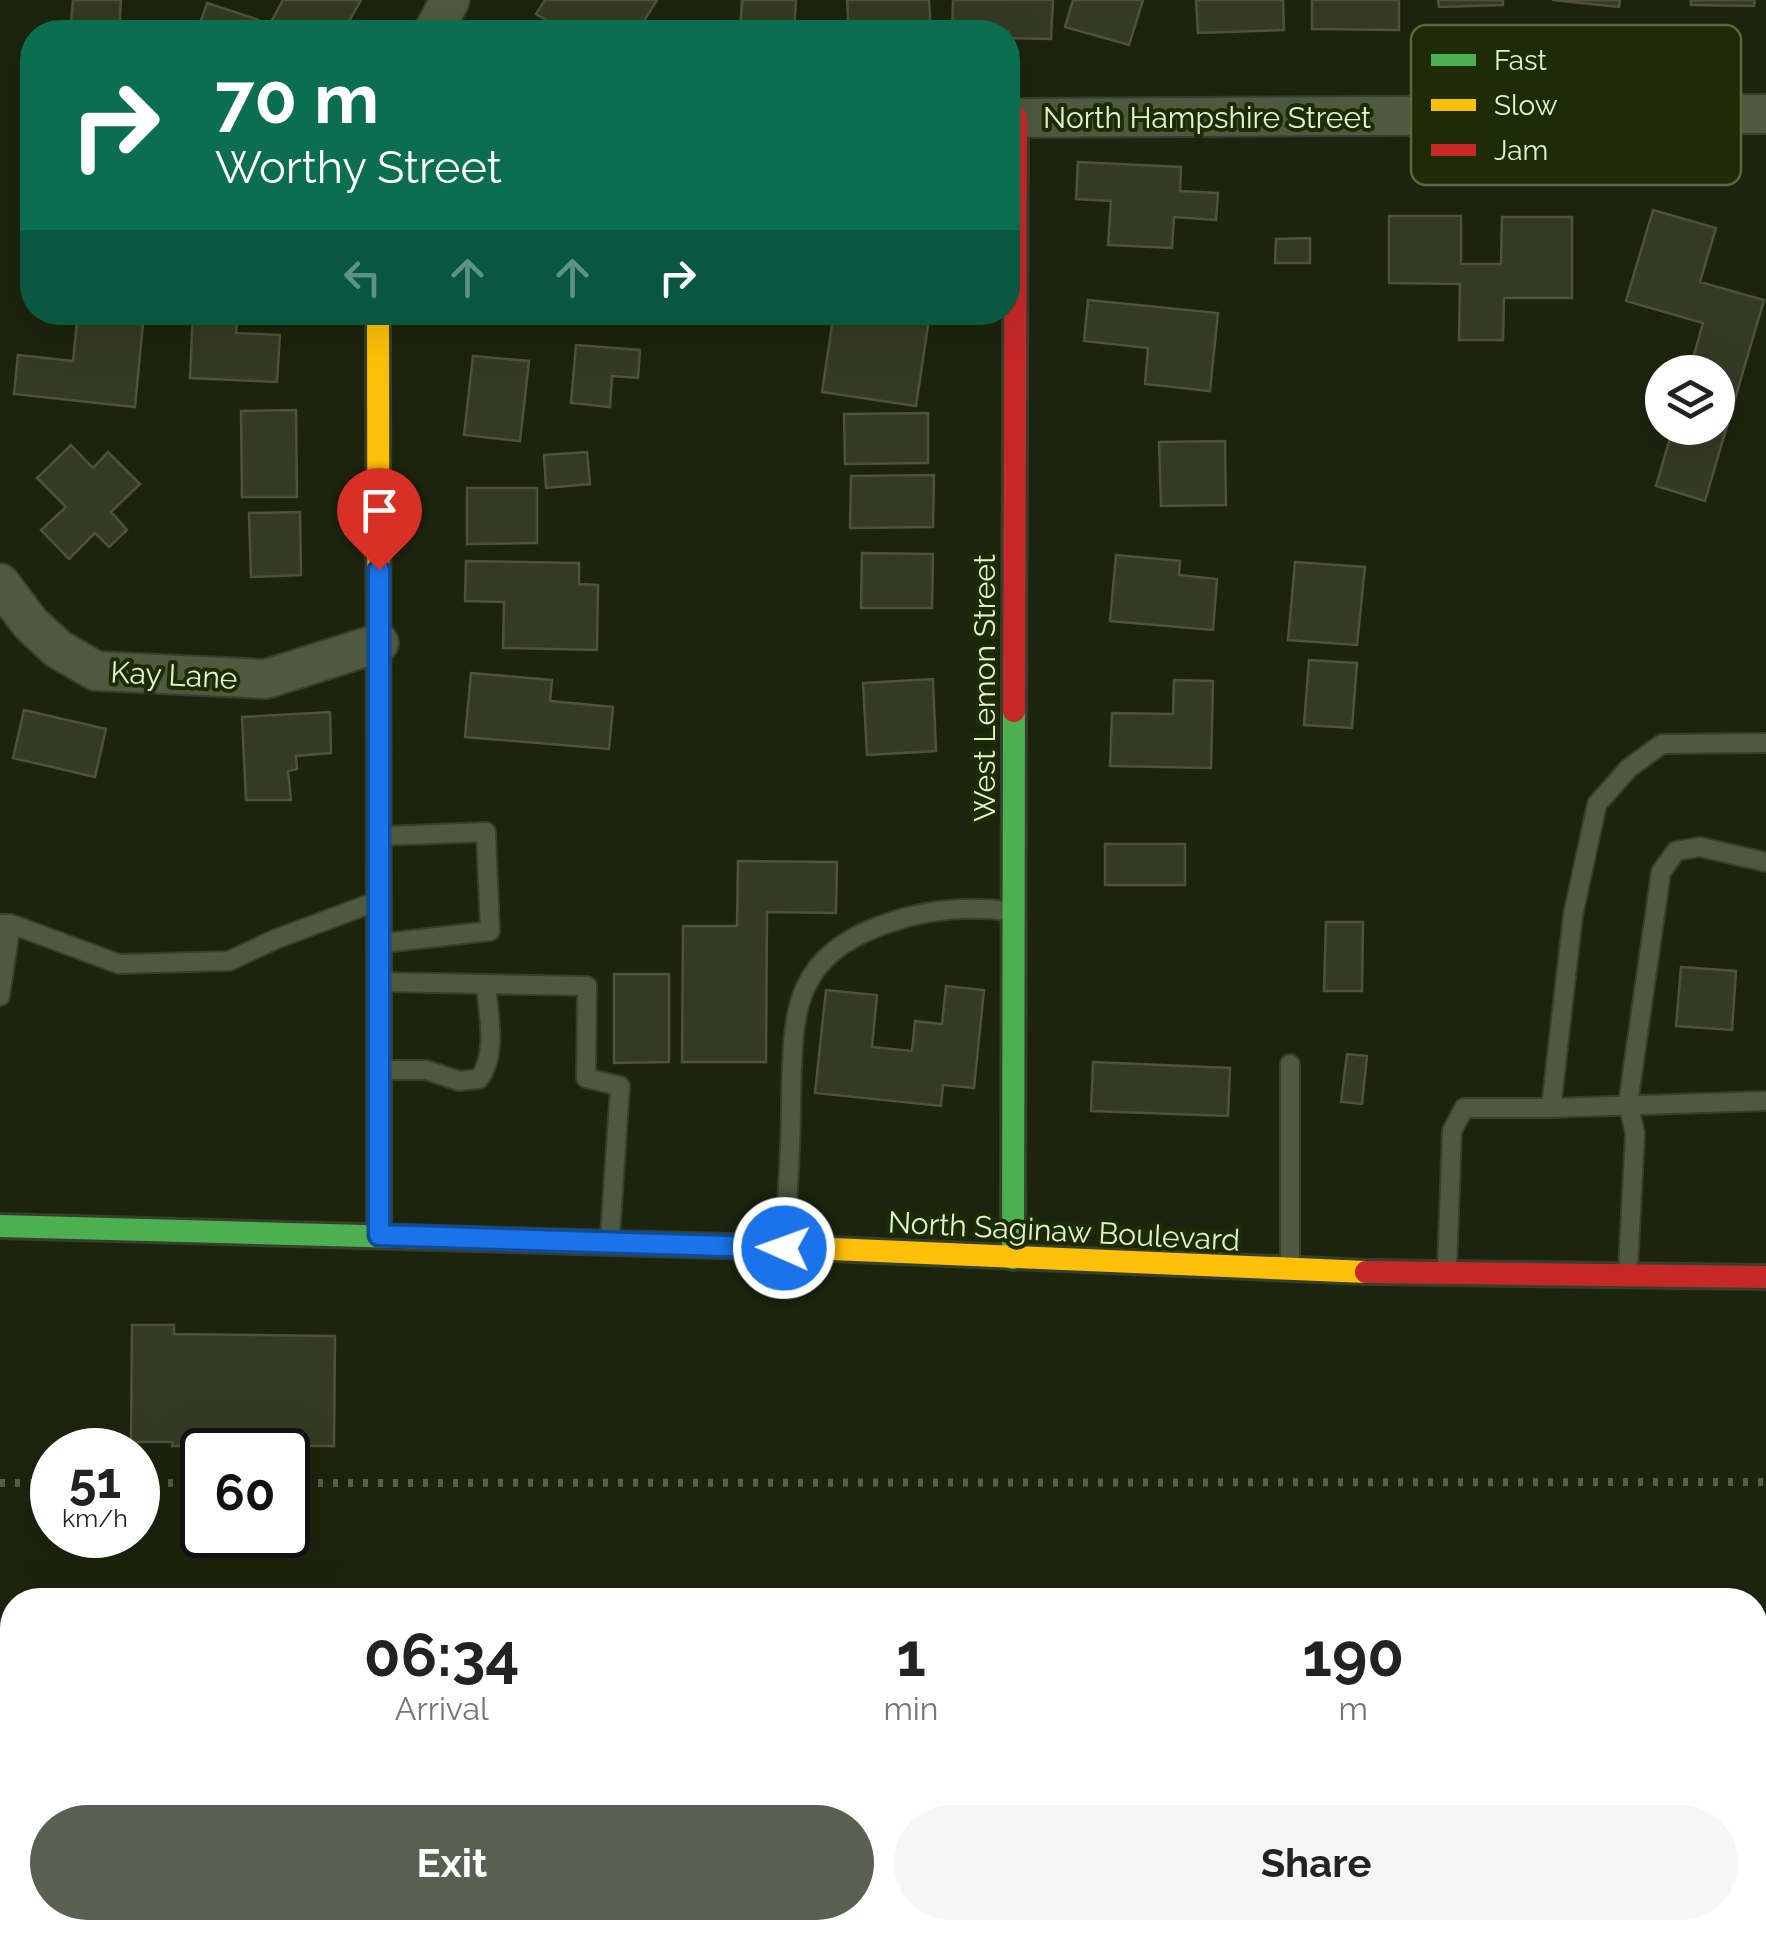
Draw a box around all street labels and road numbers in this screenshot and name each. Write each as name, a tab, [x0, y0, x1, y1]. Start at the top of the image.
street label: North Hampshire Street	[1043, 100, 1371, 135]
street label: West Lemon Street	[967, 554, 1002, 822]
street label: Kay Lane	[110, 654, 238, 696]
street label: North Saginaw Boulevard	[887, 1204, 1241, 1258]

